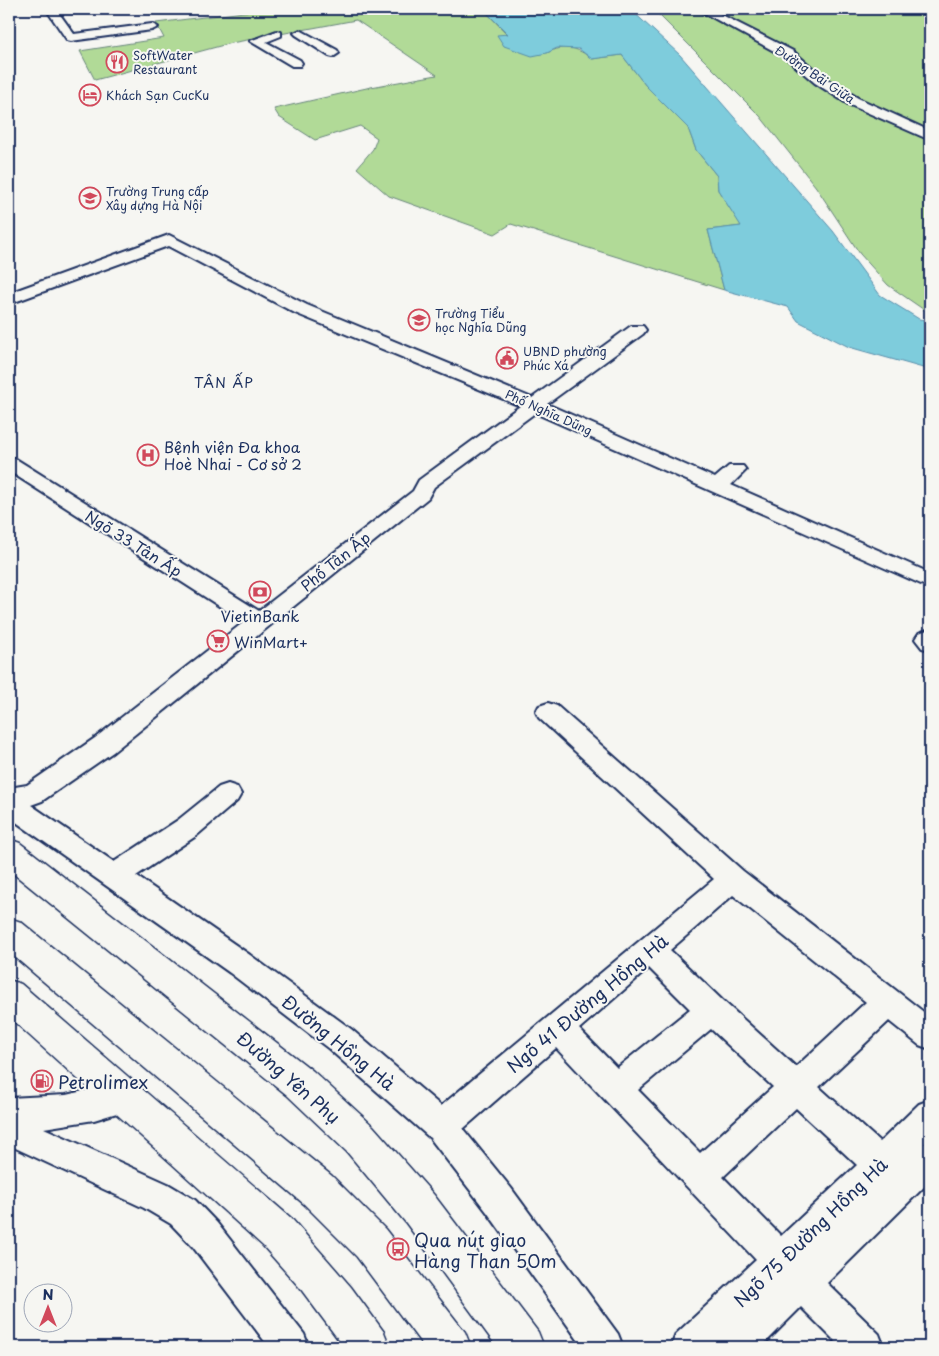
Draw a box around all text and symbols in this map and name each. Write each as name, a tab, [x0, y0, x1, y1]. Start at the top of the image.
street label: Đường Bãi Giữa	[771, 41, 859, 108]
place label: SoftWater Restaurant	[133, 46, 197, 78]
restaurant icon: SoftWater Restaurant	[105, 50, 129, 74]
hotel icon: Khách Sạn CucKu	[78, 83, 102, 107]
place label: Khách Sạn CucKu	[106, 86, 209, 104]
place label: Trường Trung cấp Xây dựng Hà Nội	[106, 182, 209, 214]
school or university icon: Trường Trung cấp Xây dựng Hà Nội	[78, 186, 102, 210]
place label: Trường Tiểu học Nghĩa Dũng	[435, 304, 527, 336]
school or university icon: Trường Tiểu học Nghĩa Dũng	[407, 308, 431, 332]
place label: UBND phường Phúc Xá	[523, 342, 607, 374]
public building icon: UBND phường Phúc Xá	[495, 346, 519, 370]
district label: TÂN ẤP	[194, 372, 254, 393]
street label: Phố Nghĩa Dũng	[503, 385, 595, 439]
place label: Bệnh viện Đa khoa Hoè Nhai - Cơ sở 2	[164, 435, 302, 475]
hospital icon: Bệnh viện Đa khoa Hoè Nhai - Cơ sở 2	[136, 443, 160, 467]
street label: Ngõ 33 Tân Ấp	[81, 504, 187, 582]
street label: Phố Tân Ấp	[295, 526, 375, 596]
bank icon: VietinBank	[248, 580, 272, 604]
place label: VietinBank	[221, 604, 299, 627]
supermarket icon: WinMart+	[206, 629, 230, 653]
place label: WinMart+	[234, 630, 308, 653]
street label: Ngõ 41 Đường Hồng Hà	[500, 927, 674, 1079]
street label: Đường Hồng Hà	[276, 988, 402, 1097]
street label: Đường Yên Phụ	[231, 1024, 347, 1130]
place label: Petrolimex	[58, 1068, 148, 1095]
fuel station icon: Petrolimex	[30, 1069, 54, 1093]
street label: Ngõ 75 Đường Hồng Hà	[727, 1151, 894, 1313]
place label: Qua nút giao Hàng Than 50m	[414, 1226, 557, 1274]
bus stop icon: Qua nút giao Hàng Than 50m	[386, 1237, 410, 1261]
north arrow	[22, 1284, 72, 1334]
text: N	[42, 1284, 54, 1305]

